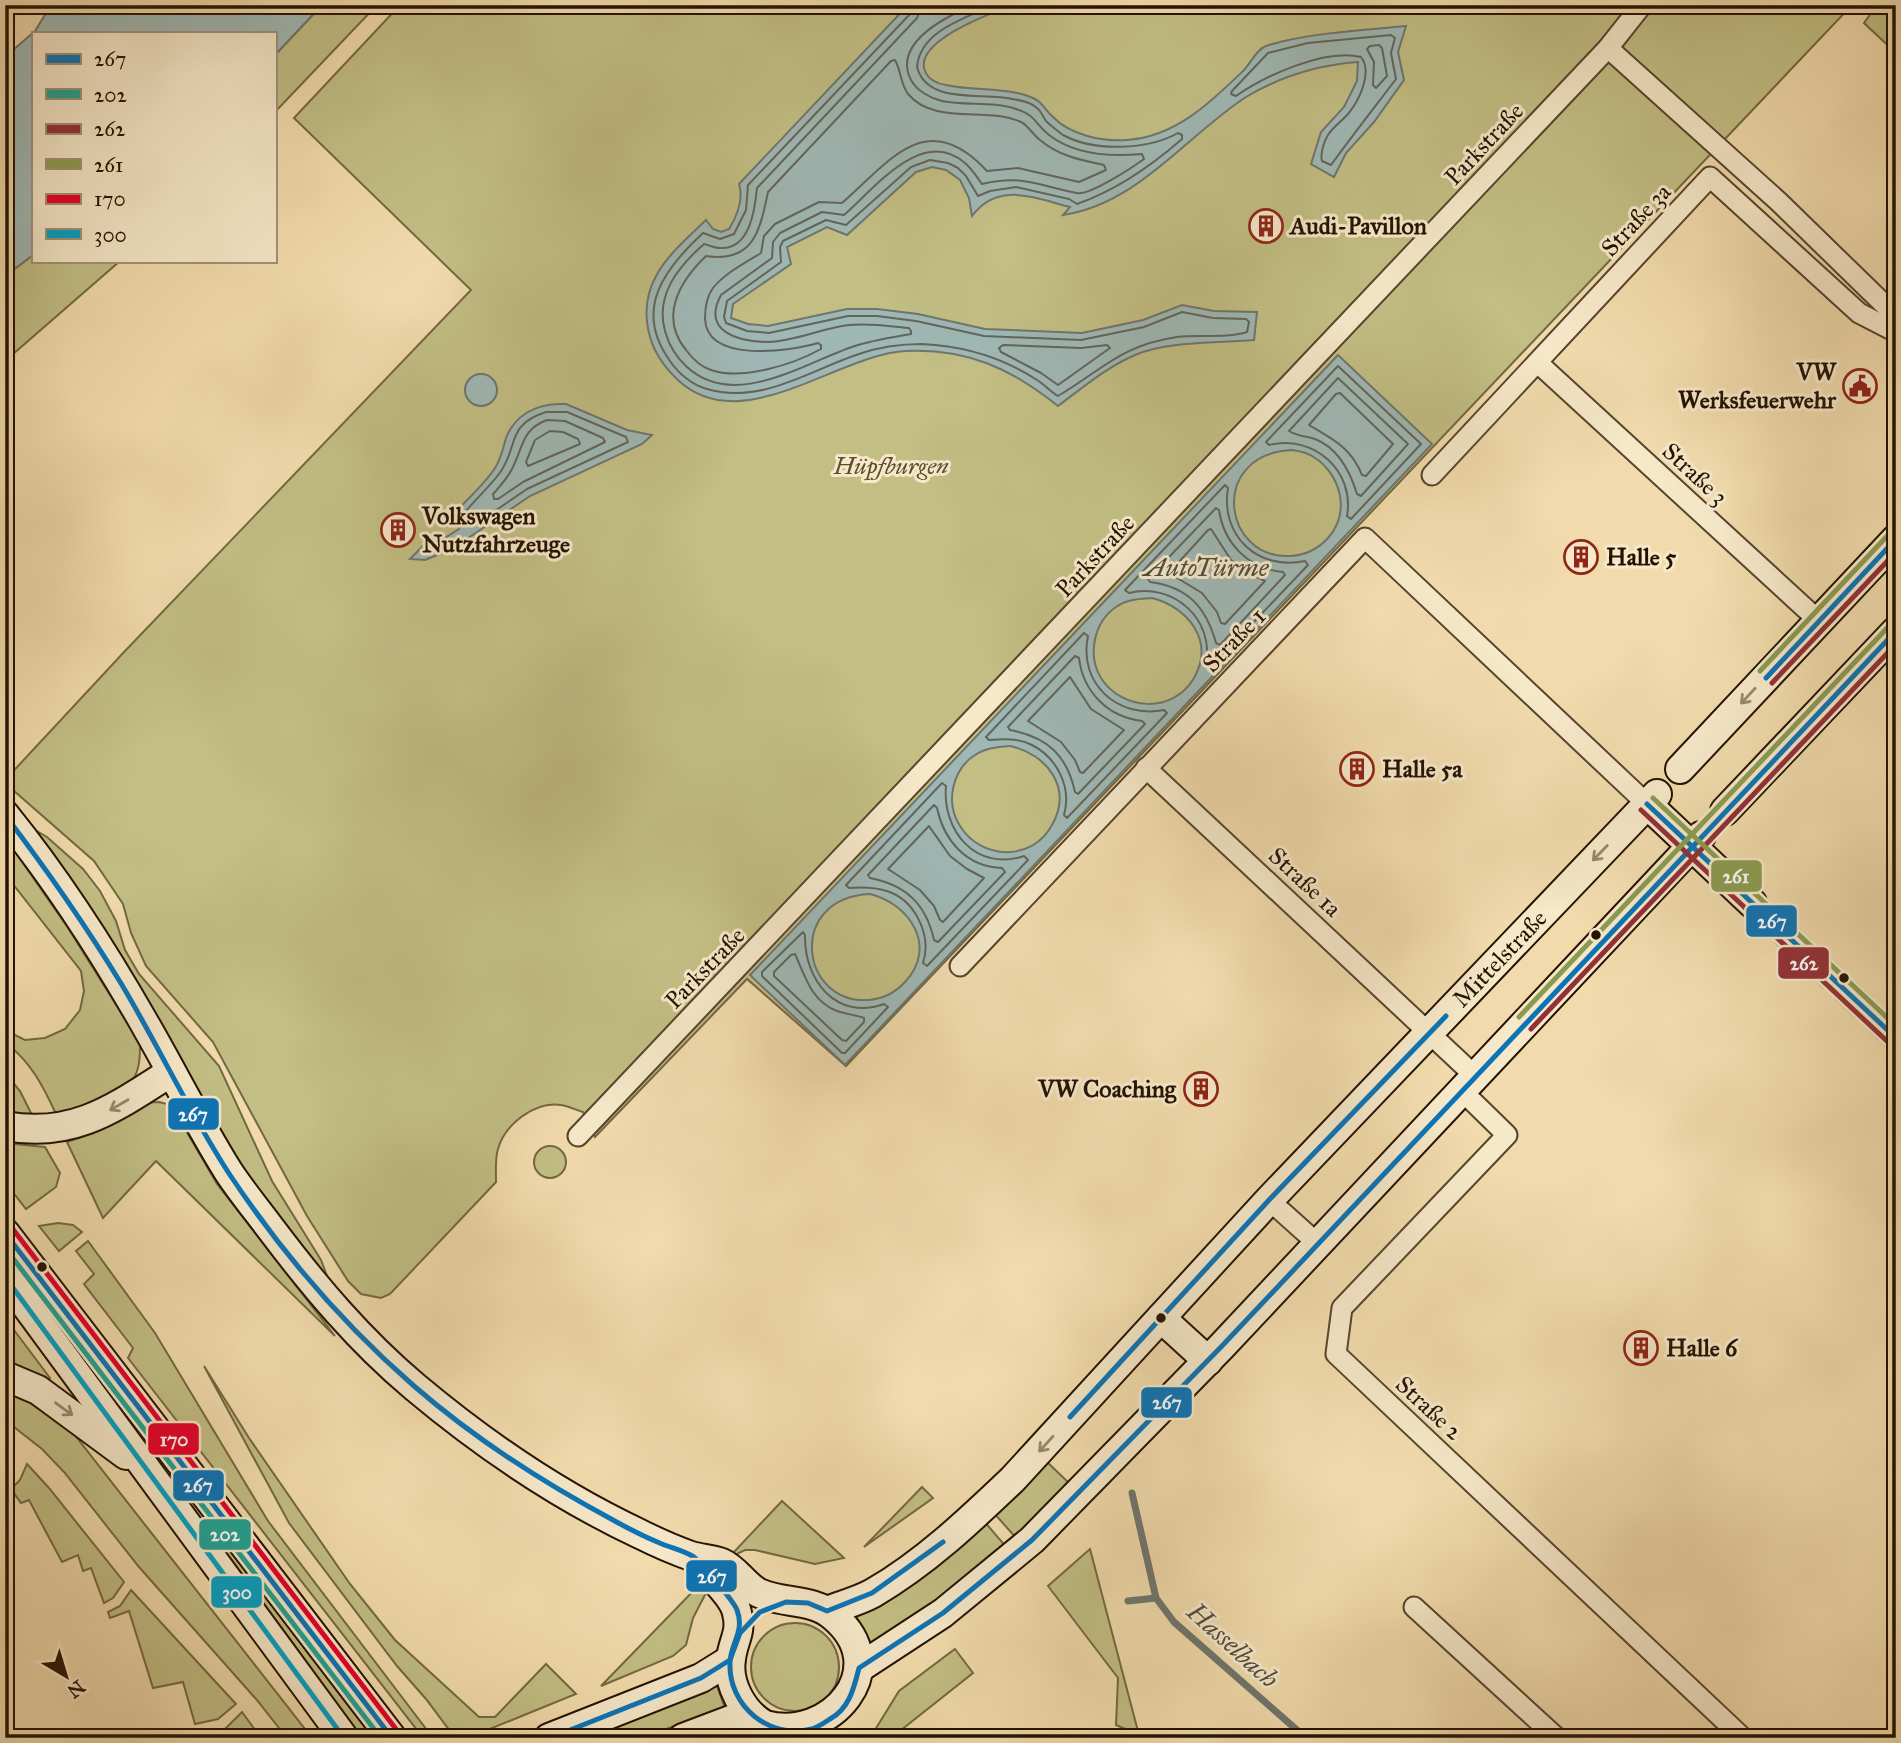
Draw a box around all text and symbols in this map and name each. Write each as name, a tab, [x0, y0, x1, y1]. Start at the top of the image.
legend	[32, 32, 276, 262]
text: 267	[94, 46, 126, 72]
text: 202	[94, 82, 128, 108]
street label: Parkstraße	[1438, 96, 1530, 192]
text: 262	[94, 116, 126, 142]
text: 261	[94, 152, 123, 178]
street label: Straße 3a	[1595, 177, 1678, 263]
text: 170	[94, 186, 126, 212]
building icon: Audi-Pavillon	[1247, 207, 1285, 245]
place label: Audi-Pavillon	[1288, 211, 1427, 241]
text: 300	[94, 222, 127, 248]
place label: VW Werksfeuerwehr	[1678, 357, 1837, 415]
public building icon: VW Werksfeuerwehr	[1841, 367, 1879, 405]
street label: Straße 3	[1656, 436, 1734, 512]
park label: Hüpfburgen	[832, 451, 949, 481]
place label: Volkswagen Nutzfahrzeuge	[421, 501, 570, 559]
street label: Parkstraße	[1049, 508, 1141, 604]
building icon: Volkswagen Nutzfahrzeuge	[379, 511, 417, 549]
building icon: Halle 5	[1562, 538, 1600, 576]
place label: Halle 5	[1606, 542, 1677, 572]
water label: AutoTürme	[1141, 551, 1270, 583]
street label: Straße 1	[1196, 601, 1272, 679]
one-way arrow	[1740, 687, 1757, 704]
building icon: Halle 5a	[1338, 750, 1376, 788]
place label: Halle 5a	[1382, 754, 1463, 784]
street label: Straße 1a	[1262, 841, 1348, 924]
one-way arrow	[1591, 844, 1608, 861]
line badge: 261	[1710, 859, 1763, 893]
text: 261	[1723, 865, 1750, 888]
street label: Mittelstraße	[1446, 904, 1553, 1014]
line badge: 267	[1745, 904, 1798, 938]
text: 267	[1757, 910, 1787, 933]
street label: Parkstraße	[659, 921, 751, 1015]
unlabelled marker	[1589, 928, 1603, 942]
line badge: 262	[1777, 946, 1830, 980]
text: 262	[1790, 952, 1819, 975]
unlabelled marker	[1837, 971, 1851, 985]
building icon: VW Coaching	[1182, 1070, 1220, 1108]
place label: VW Coaching	[1037, 1074, 1177, 1104]
line badge: 267	[167, 1097, 220, 1131]
one-way arrow	[109, 1098, 129, 1112]
text: 267	[178, 1103, 208, 1126]
unlabelled marker	[35, 1260, 49, 1274]
unlabelled marker	[1154, 1311, 1168, 1325]
building icon: Halle 6	[1622, 1329, 1660, 1367]
place label: Halle 6	[1666, 1333, 1739, 1363]
street label: Straße 2	[1389, 1369, 1469, 1447]
line badge: 267	[1140, 1386, 1193, 1419]
text: 267	[1152, 1391, 1182, 1414]
one-way arrow	[55, 1402, 73, 1417]
line badge: 170	[147, 1422, 200, 1456]
text: 170	[160, 1428, 188, 1451]
one-way arrow	[1038, 1435, 1054, 1453]
line badge: 267	[172, 1469, 225, 1502]
text: 267	[183, 1474, 213, 1497]
line badge: 202	[198, 1518, 252, 1551]
text: 202	[210, 1523, 241, 1546]
line badge: 267	[685, 1559, 738, 1593]
text: 267	[697, 1565, 727, 1588]
line badge: 300	[210, 1575, 263, 1609]
text: 300	[222, 1581, 252, 1605]
water label: Hasselbach	[1180, 1595, 1286, 1695]
north arrow	[32, 1642, 102, 1712]
text: N	[63, 1675, 90, 1703]

